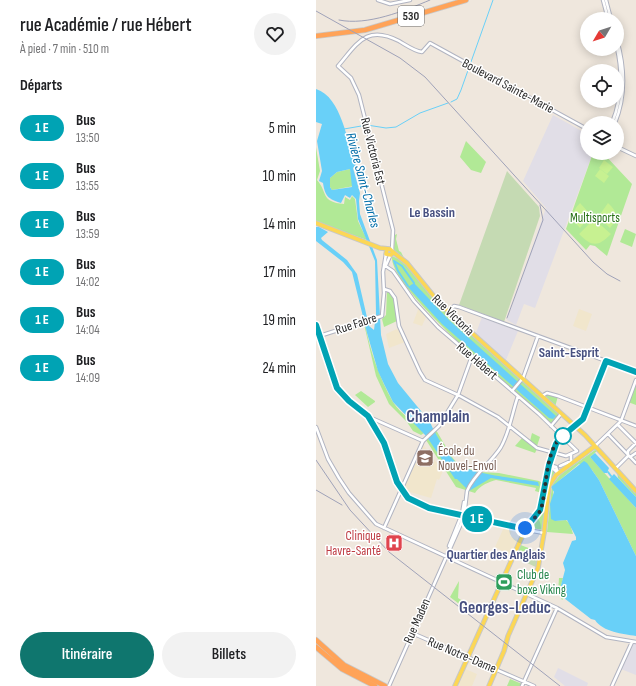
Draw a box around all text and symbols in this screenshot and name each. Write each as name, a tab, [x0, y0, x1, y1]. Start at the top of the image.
road number: 530	[398, 6, 424, 26]
north arrow	[580, 12, 624, 56]
map controls	[580, 12, 624, 160]
button: heart	[254, 13, 296, 55]
text: rue Académie / rue Hébert	[20, 14, 192, 37]
text: À pied · 7 min · 510 m	[20, 41, 109, 57]
street label: Boulevard Sainte-Marie	[459, 55, 557, 117]
button: locate	[580, 64, 624, 108]
text: Départs	[20, 76, 62, 95]
text: Bus	[76, 111, 95, 130]
street label: Rue Victoria Est	[357, 116, 389, 186]
button: layers	[580, 116, 624, 160]
text: 1 E	[35, 119, 49, 136]
text: 5 min	[269, 119, 296, 138]
text: 13:50	[76, 130, 99, 146]
water label: Rivière Saint-Charles	[342, 131, 384, 230]
text: Bus	[76, 159, 95, 178]
text: 1 E	[35, 167, 49, 184]
text: 10 min	[263, 167, 296, 186]
text: 13:55	[76, 178, 99, 194]
district label: Le Bassin	[409, 204, 455, 221]
text: Bus	[76, 207, 95, 226]
park label: Multisports	[570, 210, 620, 226]
text: 1 E	[35, 215, 49, 232]
text: 14 min	[263, 215, 296, 234]
text: 13:59	[76, 226, 99, 242]
text: Bus	[76, 255, 95, 274]
text: 1 E	[35, 263, 49, 280]
text: 17 min	[264, 263, 296, 282]
text: 14:02	[76, 274, 100, 290]
street label: Rue Victoria	[429, 291, 477, 339]
text: Bus	[76, 303, 95, 322]
street label: Rue Fabre	[333, 310, 379, 338]
text: 1 E	[35, 311, 49, 328]
text: 19 min	[263, 311, 296, 330]
text: 14:04	[76, 322, 100, 338]
street label: Rue Hébert	[453, 339, 501, 383]
district label: Saint-Esprit	[539, 344, 600, 361]
text: Bus	[76, 351, 95, 370]
text: 1 E	[35, 359, 49, 376]
text: 24 min	[262, 359, 296, 378]
text: 14:09	[76, 370, 100, 386]
district label: Champlain	[406, 407, 470, 427]
unlabelled marker	[554, 427, 572, 445]
place label: École du Nouvel-Envol	[438, 443, 496, 474]
school or university icon: École du Nouvel-Envol	[415, 448, 435, 468]
line badge: 1 E	[454, 506, 500, 532]
text: 1 E	[470, 510, 484, 527]
your location	[515, 518, 535, 538]
place label: Clinique Havre-Santé	[326, 528, 381, 559]
hospital icon: Clinique Havre-Santé	[384, 533, 404, 553]
district label: Quartier des Anglais	[446, 546, 546, 563]
place label: Club de boxe Viking	[517, 567, 566, 598]
sports icon: Club de boxe Viking	[494, 572, 514, 592]
street label: Rue Maden	[400, 596, 434, 646]
district label: Georges-Leduc	[459, 598, 551, 618]
button: Itinéraire	[20, 632, 154, 678]
button: Billets	[162, 632, 296, 678]
street label: Rue Notre-Dame	[425, 633, 499, 677]

